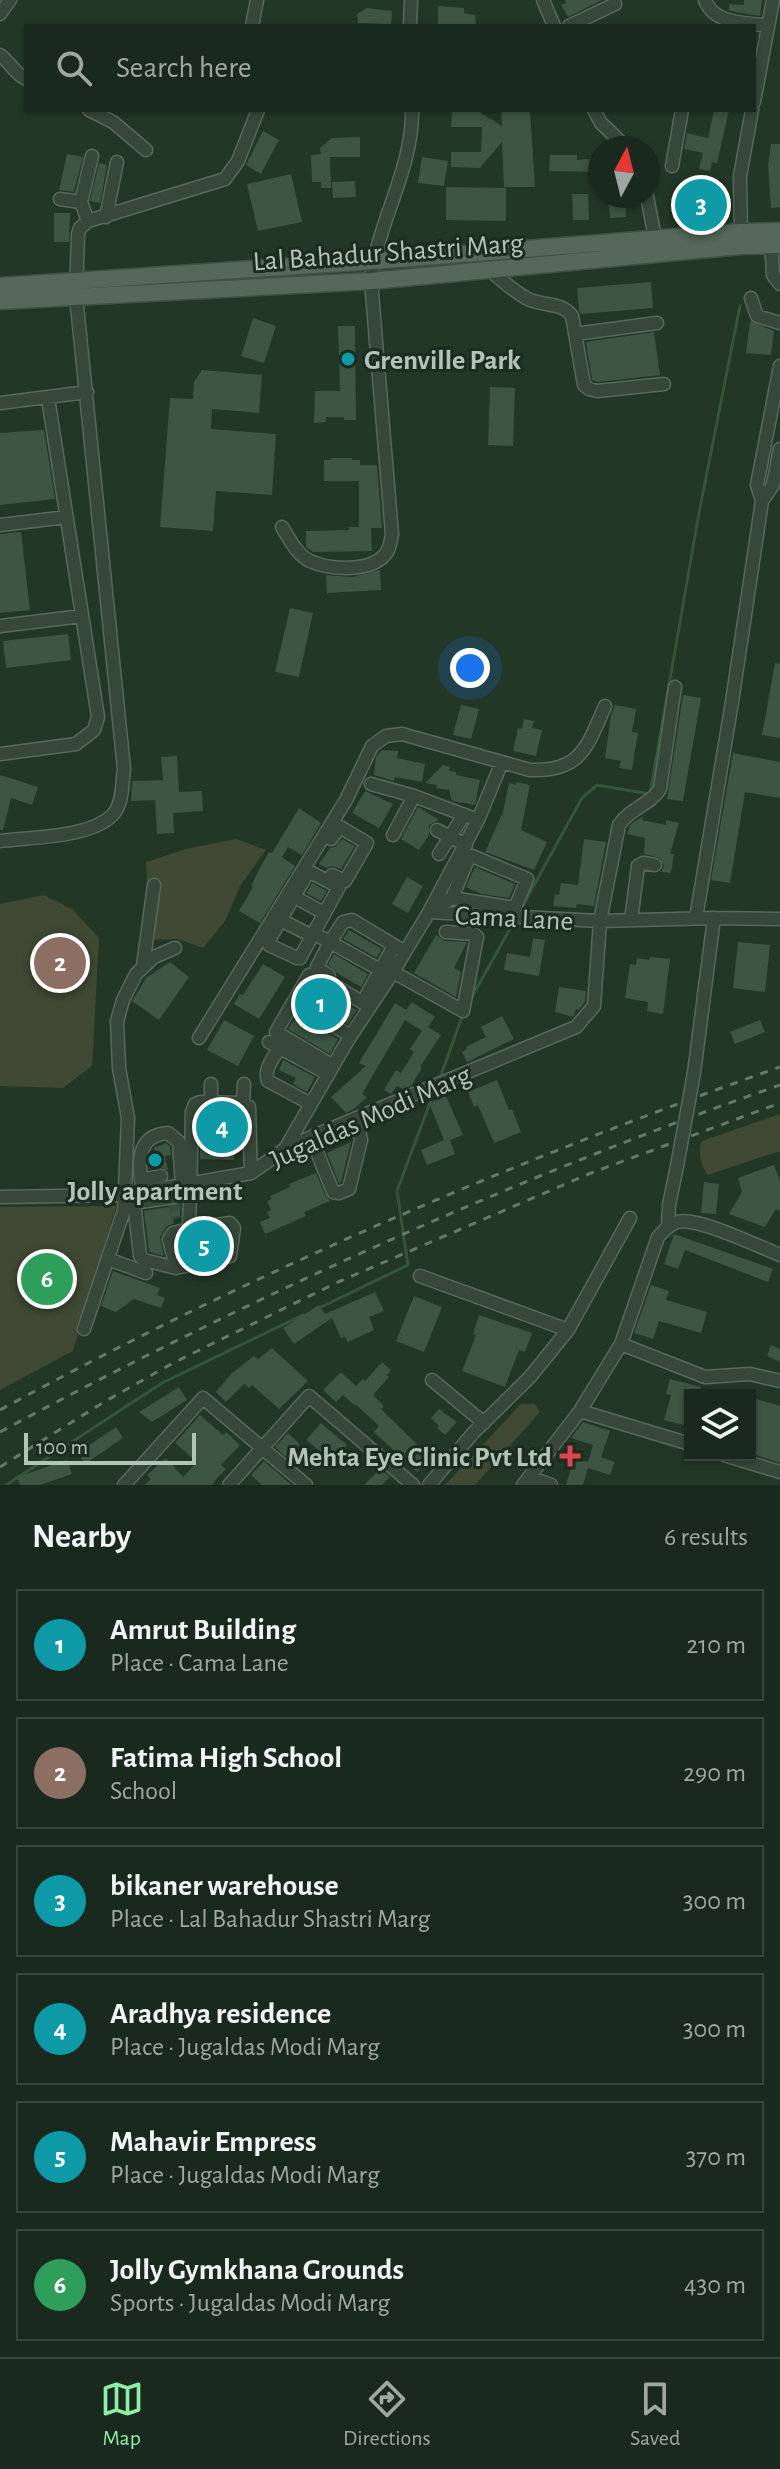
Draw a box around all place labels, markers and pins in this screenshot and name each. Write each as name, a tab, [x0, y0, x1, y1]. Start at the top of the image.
pin: 3	[675, 175, 727, 235]
place label: Grenville Park	[364, 347, 521, 375]
marker: Grenville Park	[339, 350, 357, 368]
pin: 2	[34, 933, 86, 993]
pin: 1	[295, 974, 347, 1034]
pin: 4	[196, 1097, 248, 1157]
marker: Jolly apartment	[146, 1151, 164, 1169]
place label: Jolly apartment	[68, 1178, 243, 1206]
pin: 5	[178, 1216, 230, 1276]
pin: 6	[21, 1249, 73, 1309]
place label: Mehta Eye Clinic Pvt Ltd	[287, 1444, 552, 1472]
marker: Mehta Eye Clinic Pvt Ltd	[559, 1445, 581, 1467]

